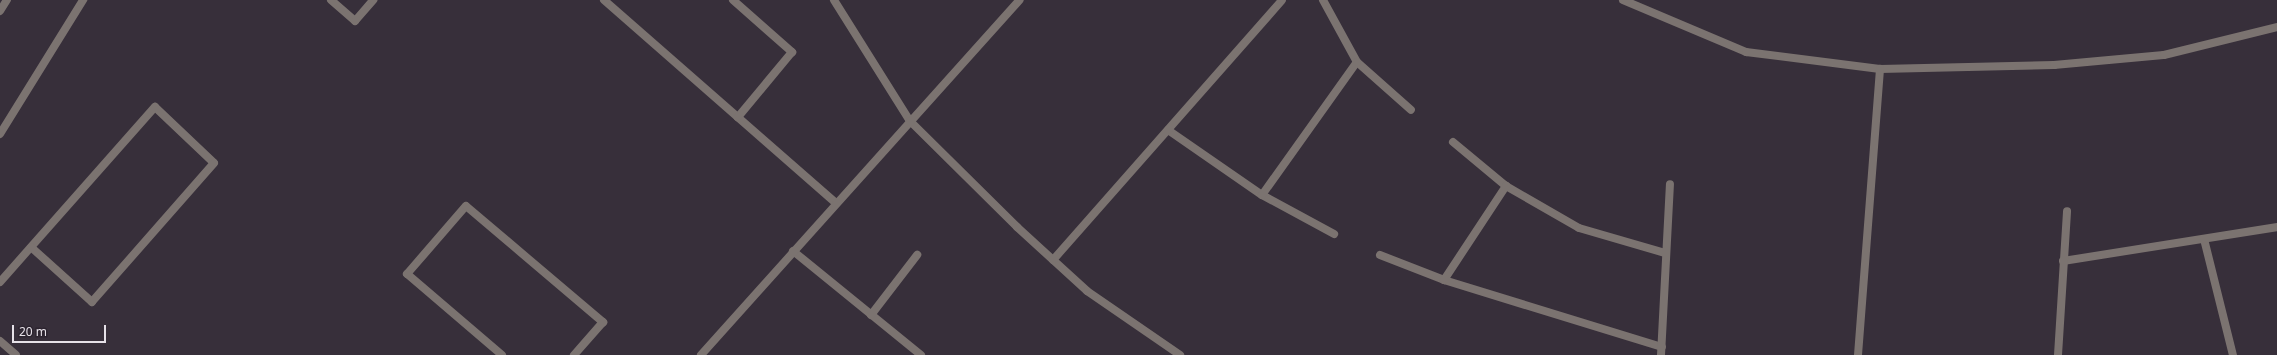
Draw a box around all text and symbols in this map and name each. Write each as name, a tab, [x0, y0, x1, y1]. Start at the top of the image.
scale bar	[14, 317, 108, 343]
text: 20 m	[19, 323, 47, 340]

